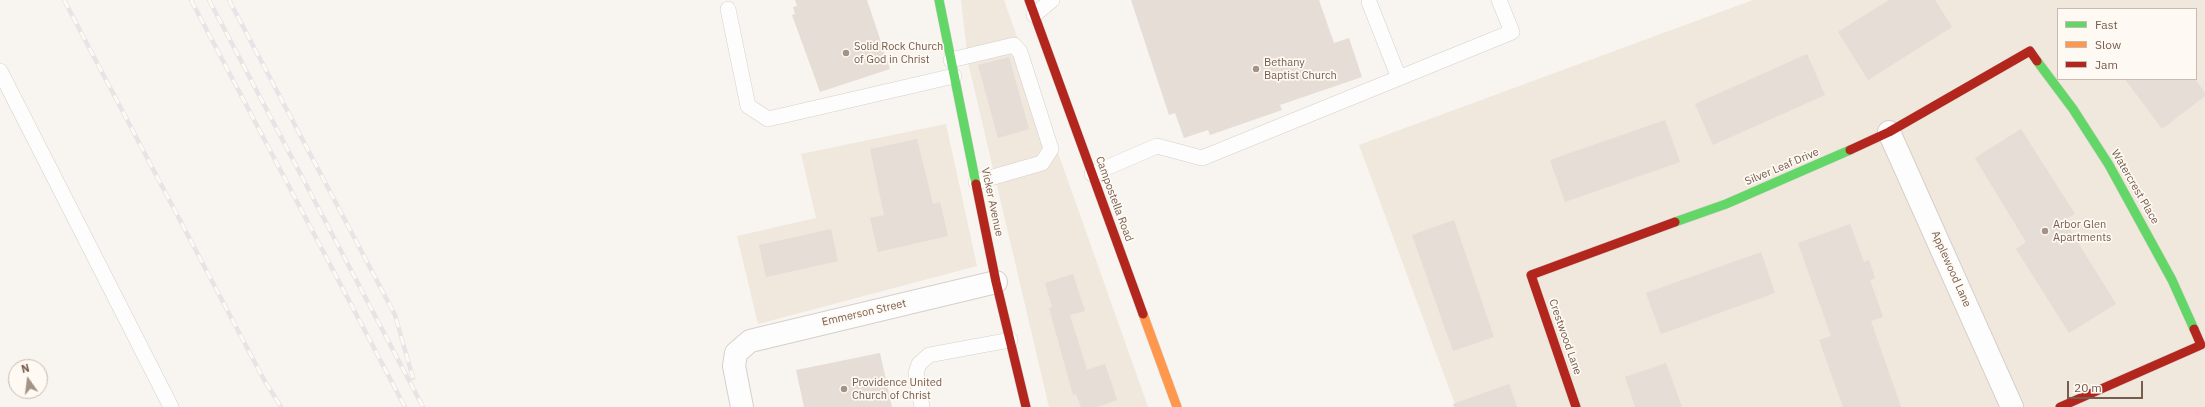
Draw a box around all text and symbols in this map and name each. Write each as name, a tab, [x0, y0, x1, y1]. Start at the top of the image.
legend	[2057, 8, 2197, 80]
text: Fast	[2095, 17, 2118, 32]
text: Slow	[2095, 37, 2121, 52]
place label: Solid Rock Church of God in Christ	[854, 40, 943, 66]
marker: Solid Rock Church of God in Christ	[841, 48, 851, 58]
place label: Bethany Baptist Church	[1264, 56, 1337, 82]
text: Jam	[2095, 57, 2118, 72]
marker: Bethany Baptist Church	[1251, 64, 1261, 74]
street label: Silver Leaf Drive	[1743, 145, 1821, 189]
street label: Watercrest Place	[2108, 147, 2162, 227]
street label: Campostella Road	[1092, 155, 1136, 243]
street label: Vicker Avenue	[978, 166, 1006, 238]
place label: Arbor Glen Apartments	[2053, 218, 2111, 244]
marker: Arbor Glen Apartments	[2040, 226, 2050, 236]
street label: Applewood Lane	[1928, 229, 1974, 309]
street label: Emmerson Street	[821, 297, 907, 329]
street label: Crestwood Lane	[1546, 297, 1584, 377]
north arrow	[8, 359, 48, 399]
text: N	[20, 361, 31, 376]
scale bar	[2069, 373, 2145, 399]
place label: Providence United Church of Christ	[852, 376, 942, 402]
text: 20 m	[2074, 380, 2102, 395]
marker: Providence United Church of Christ	[839, 384, 849, 394]

